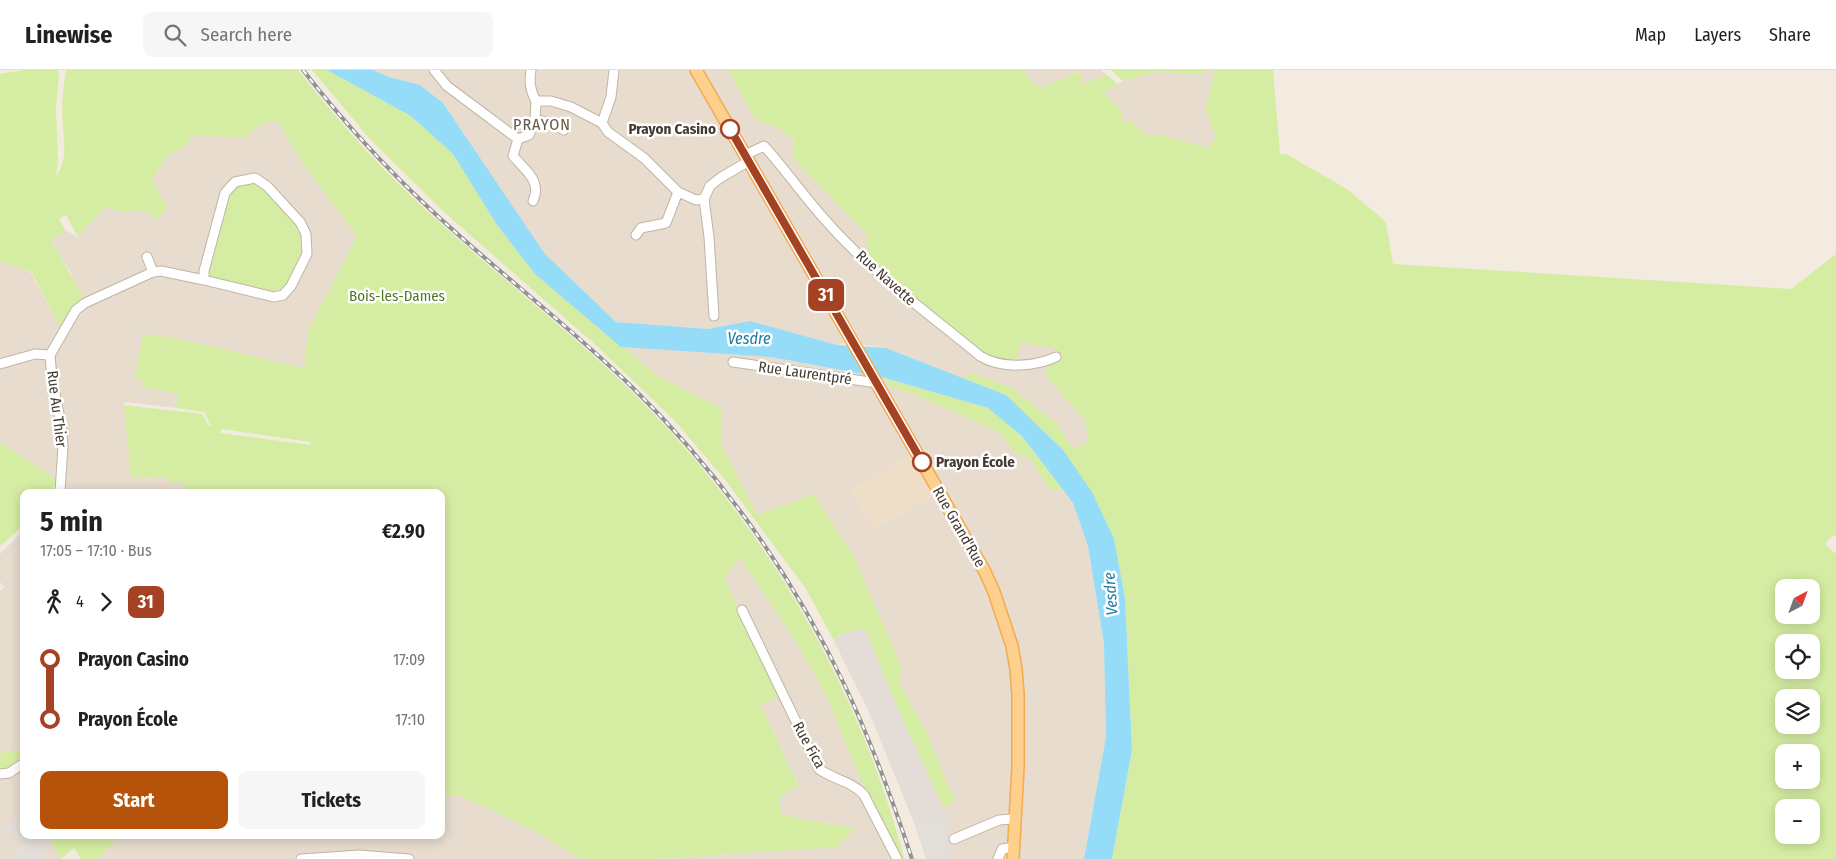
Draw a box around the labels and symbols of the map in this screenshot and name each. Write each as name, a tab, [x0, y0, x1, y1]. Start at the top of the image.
district label: PRAYON	[513, 115, 571, 134]
marker: Prayon Casino	[720, 119, 740, 139]
place label: Prayon Casino	[628, 120, 716, 138]
street label: Rue Navette	[852, 246, 920, 310]
line badge: 31	[804, 279, 848, 311]
park label: Bois-les-Dames	[349, 287, 445, 305]
water label: Vesdre	[727, 329, 771, 348]
street label: Rue Laurentpré	[757, 358, 853, 388]
street label: Rue Au Thier	[43, 369, 71, 449]
marker: Prayon École	[912, 452, 932, 472]
place label: Prayon École	[936, 453, 1015, 471]
street label: Rue Grand'Rue	[929, 483, 989, 571]
water label: Vesdre	[1099, 571, 1121, 616]
north arrow	[1775, 579, 1820, 624]
street label: Rue Fica	[789, 719, 829, 771]

